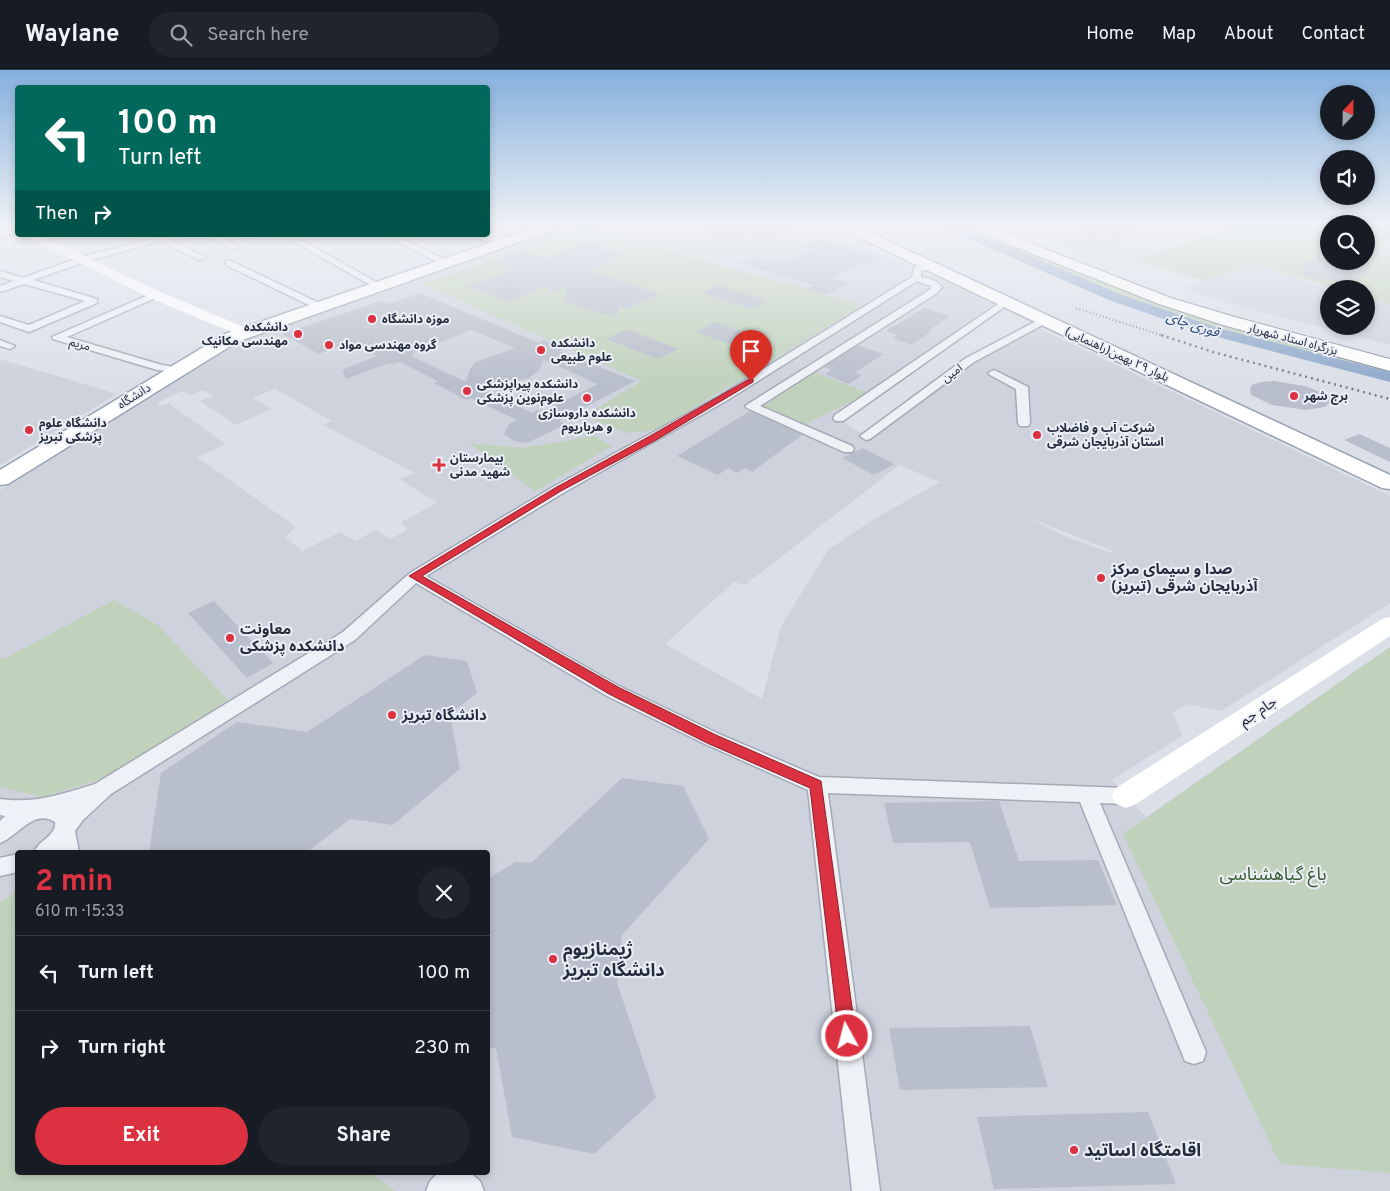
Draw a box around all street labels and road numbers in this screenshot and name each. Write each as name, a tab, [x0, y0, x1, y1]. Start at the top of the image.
street label: بزرگراه استاد شهریار	[1245, 320, 1339, 360]
street label: بلوار ٢٩ بهمن(راهنمایی)	[1062, 324, 1171, 386]
street label: مریم	[67, 334, 92, 356]
street label: امین	[939, 361, 966, 387]
street label: دانشگاه	[115, 380, 154, 413]
street label: جام جم	[1236, 693, 1281, 731]

